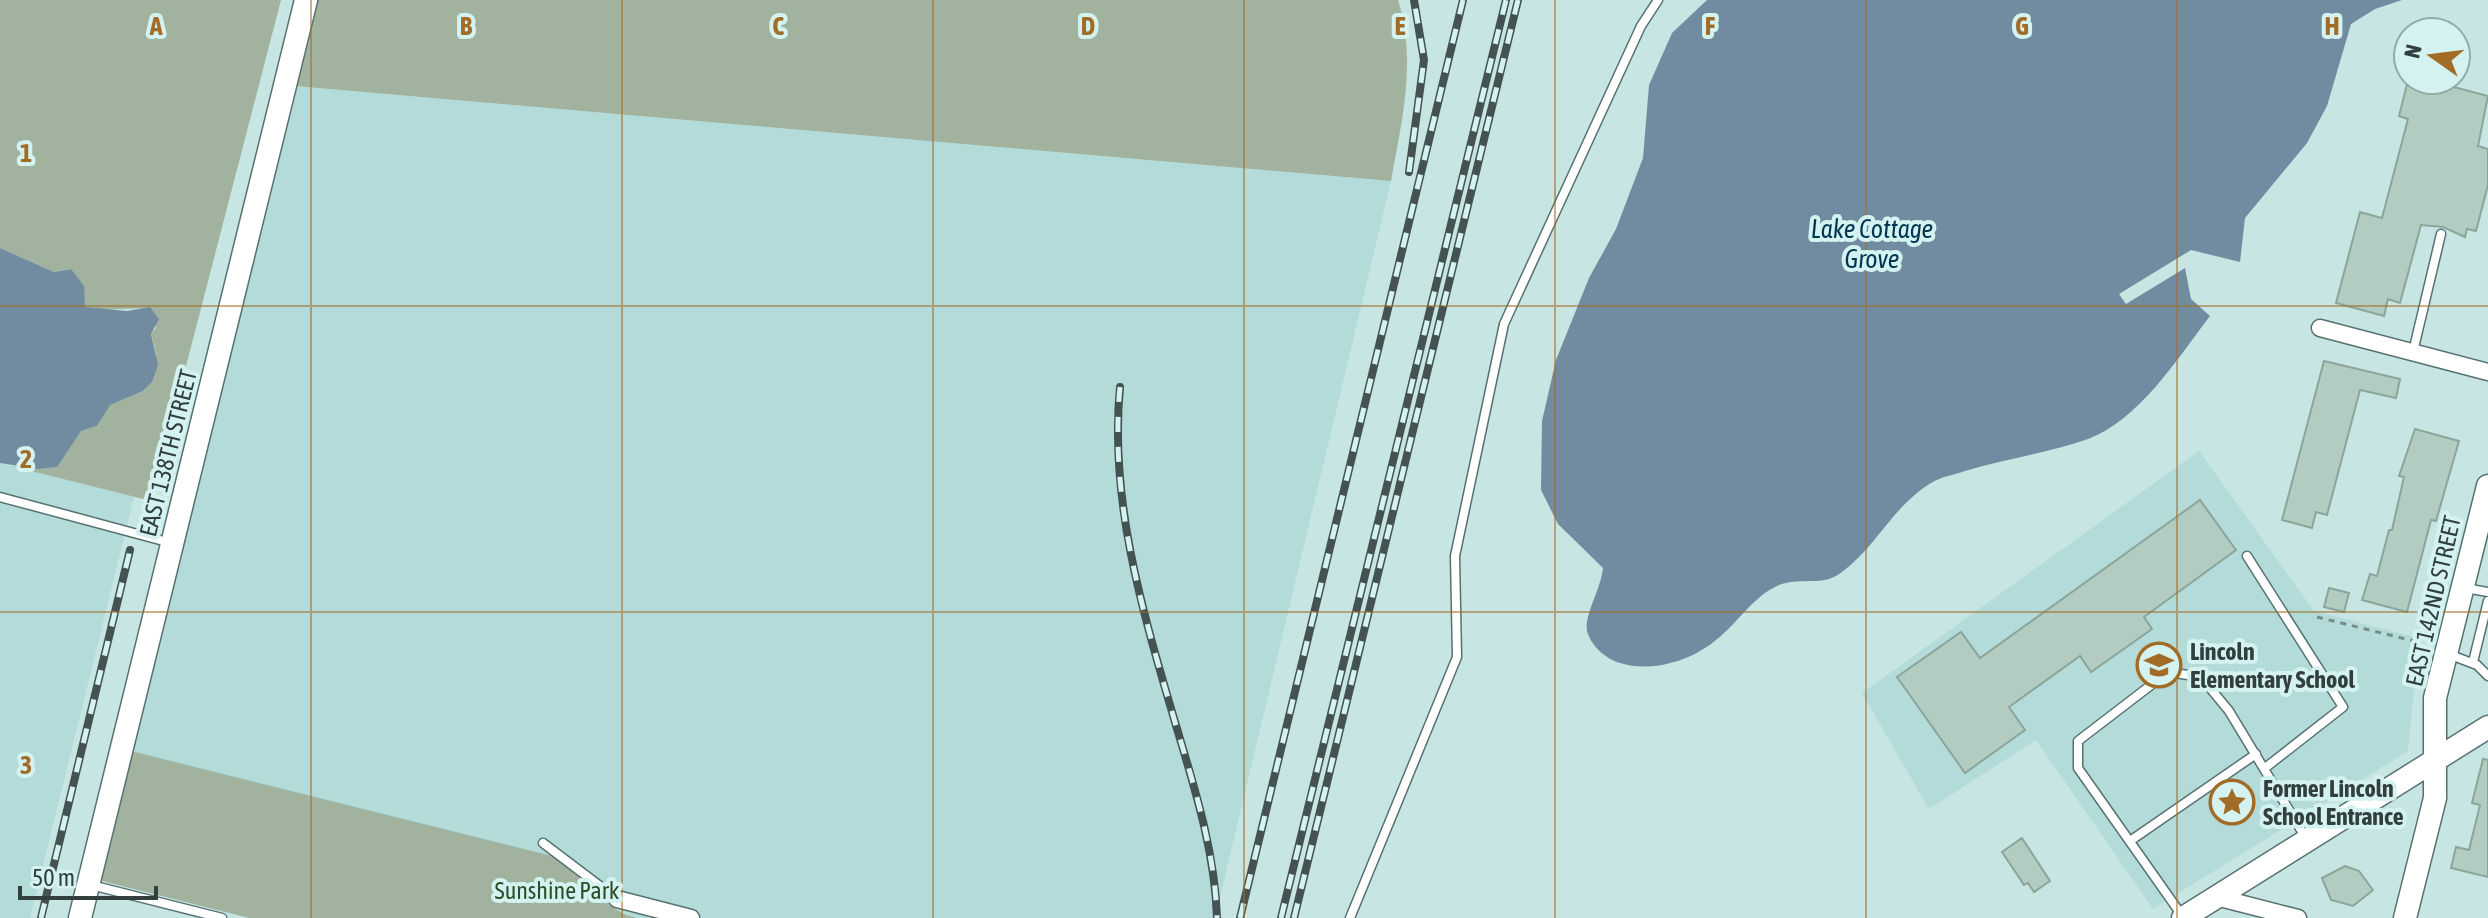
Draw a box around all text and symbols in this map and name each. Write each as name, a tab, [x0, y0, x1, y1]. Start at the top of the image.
text: A	[149, 11, 163, 41]
text: B	[460, 11, 473, 41]
text: C	[772, 11, 784, 41]
text: D	[1081, 11, 1095, 41]
text: E	[1394, 11, 1406, 41]
text: F	[1705, 11, 1716, 41]
text: G	[2015, 11, 2029, 41]
text: H	[2324, 11, 2340, 41]
north arrow	[2392, 16, 2472, 96]
text: N	[2398, 42, 2427, 61]
text: 1	[20, 138, 32, 168]
water label: Lake Cottage Grove	[1811, 214, 1933, 274]
street label: EAST 138TH STREET	[134, 366, 202, 539]
text: 2	[20, 444, 32, 474]
street label: EAST 142ND STREET	[2400, 513, 2466, 689]
place label: Lincoln Elementary School	[2190, 638, 2356, 693]
school or university icon: Lincoln Elementary School	[2135, 641, 2183, 689]
text: 3	[20, 750, 32, 780]
place label: Former Lincoln School Entrance	[2263, 775, 2404, 830]
place icon: Former Lincoln School Entrance	[2208, 778, 2256, 826]
scale bar	[20, 850, 156, 900]
text: 50 m	[32, 864, 75, 891]
park label: Sunshine Park	[495, 877, 620, 904]

